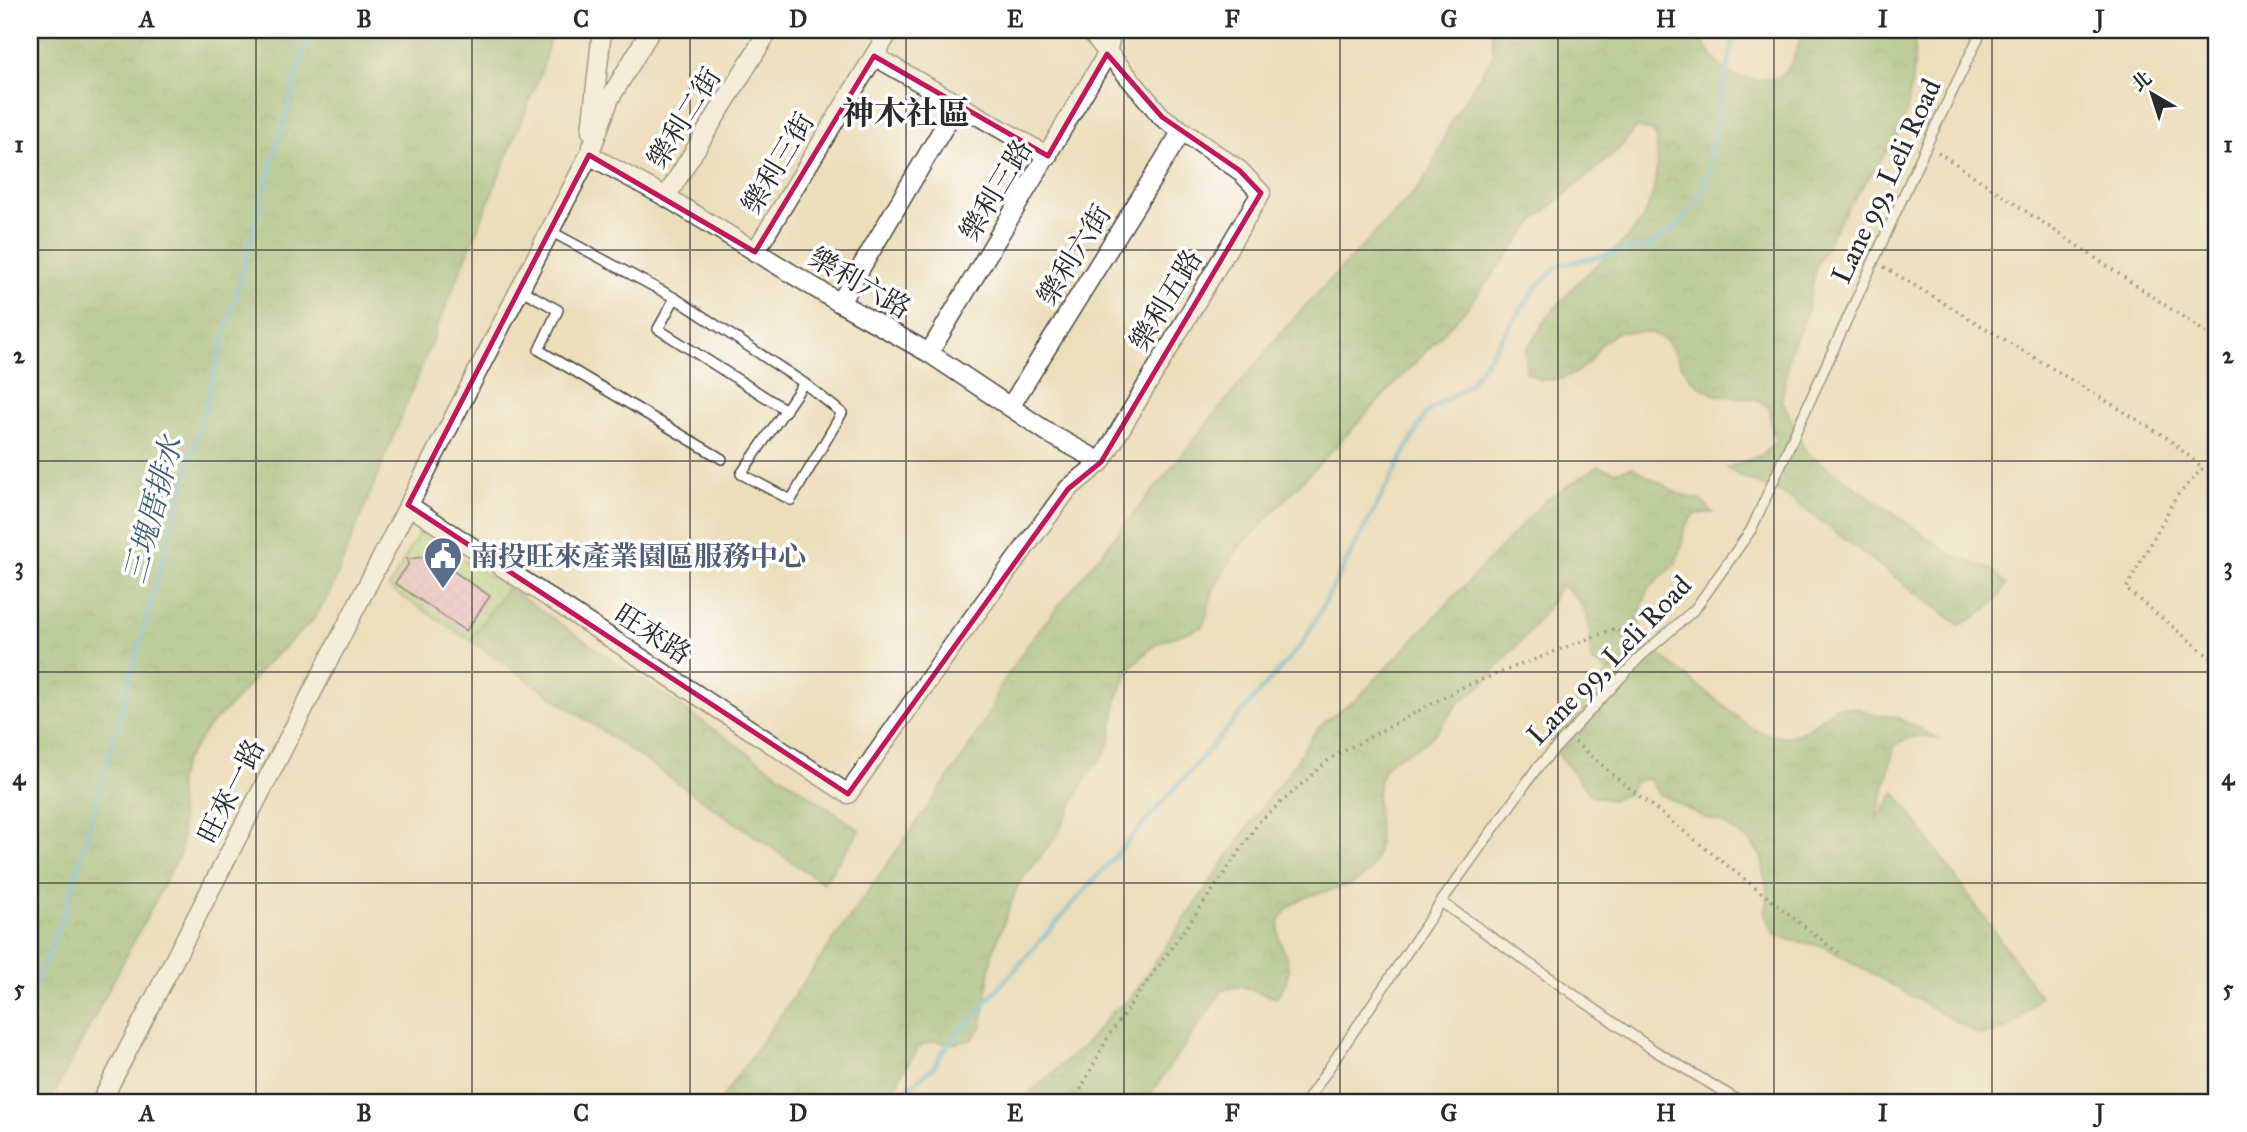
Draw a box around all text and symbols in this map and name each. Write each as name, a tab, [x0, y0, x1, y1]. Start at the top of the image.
text: A	[137, 5, 155, 33]
text: B	[356, 5, 372, 33]
text: C	[573, 5, 589, 33]
text: D	[789, 5, 807, 33]
text: E	[1007, 5, 1024, 33]
text: F	[1224, 5, 1240, 33]
text: G	[1441, 5, 1458, 33]
text: H	[1656, 5, 1676, 33]
text: I	[1878, 5, 1888, 33]
text: J	[2092, 5, 2105, 34]
north arrow	[2118, 60, 2188, 130]
street label: 樂利二街	[639, 61, 729, 175]
text: 北	[2127, 66, 2156, 96]
street label: Lane 99, Leli Road	[1823, 73, 1949, 289]
district label: 神木社區	[842, 94, 970, 133]
street label: 樂利三街	[734, 106, 822, 220]
text: 1	[14, 130, 24, 158]
text: 1	[2223, 130, 2233, 158]
street label: 樂利三路	[952, 133, 1040, 247]
street label: 樂利六街	[1029, 198, 1119, 312]
street label: 樂利六路	[803, 240, 917, 326]
street label: 樂利五路	[1122, 243, 1210, 357]
text: 2	[13, 341, 25, 369]
text: 2	[2222, 341, 2234, 369]
water label: 三塊厝排水	[116, 430, 191, 587]
public building icon: 南投旺來產業園區服務中心	[422, 535, 464, 590]
place label: 南投旺來產業園區服務中心	[470, 539, 806, 574]
text: 3	[14, 552, 24, 581]
text: 3	[2223, 552, 2233, 581]
street label: Lane 99, Leli Road	[1519, 568, 1699, 752]
street label: 旺來路	[608, 596, 698, 672]
street label: 旺來一路	[190, 733, 272, 849]
text: 4	[13, 763, 27, 791]
text: 4	[2222, 763, 2236, 791]
text: 5	[14, 974, 25, 1002]
text: 5	[2223, 974, 2234, 1002]
text: A	[137, 1099, 155, 1127]
text: B	[356, 1099, 372, 1127]
text: C	[573, 1099, 589, 1127]
text: D	[789, 1099, 807, 1127]
text: E	[1007, 1099, 1024, 1127]
text: F	[1224, 1099, 1240, 1127]
text: G	[1441, 1099, 1458, 1127]
text: H	[1656, 1099, 1676, 1127]
text: I	[1878, 1099, 1888, 1127]
text: J	[2092, 1099, 2105, 1128]

